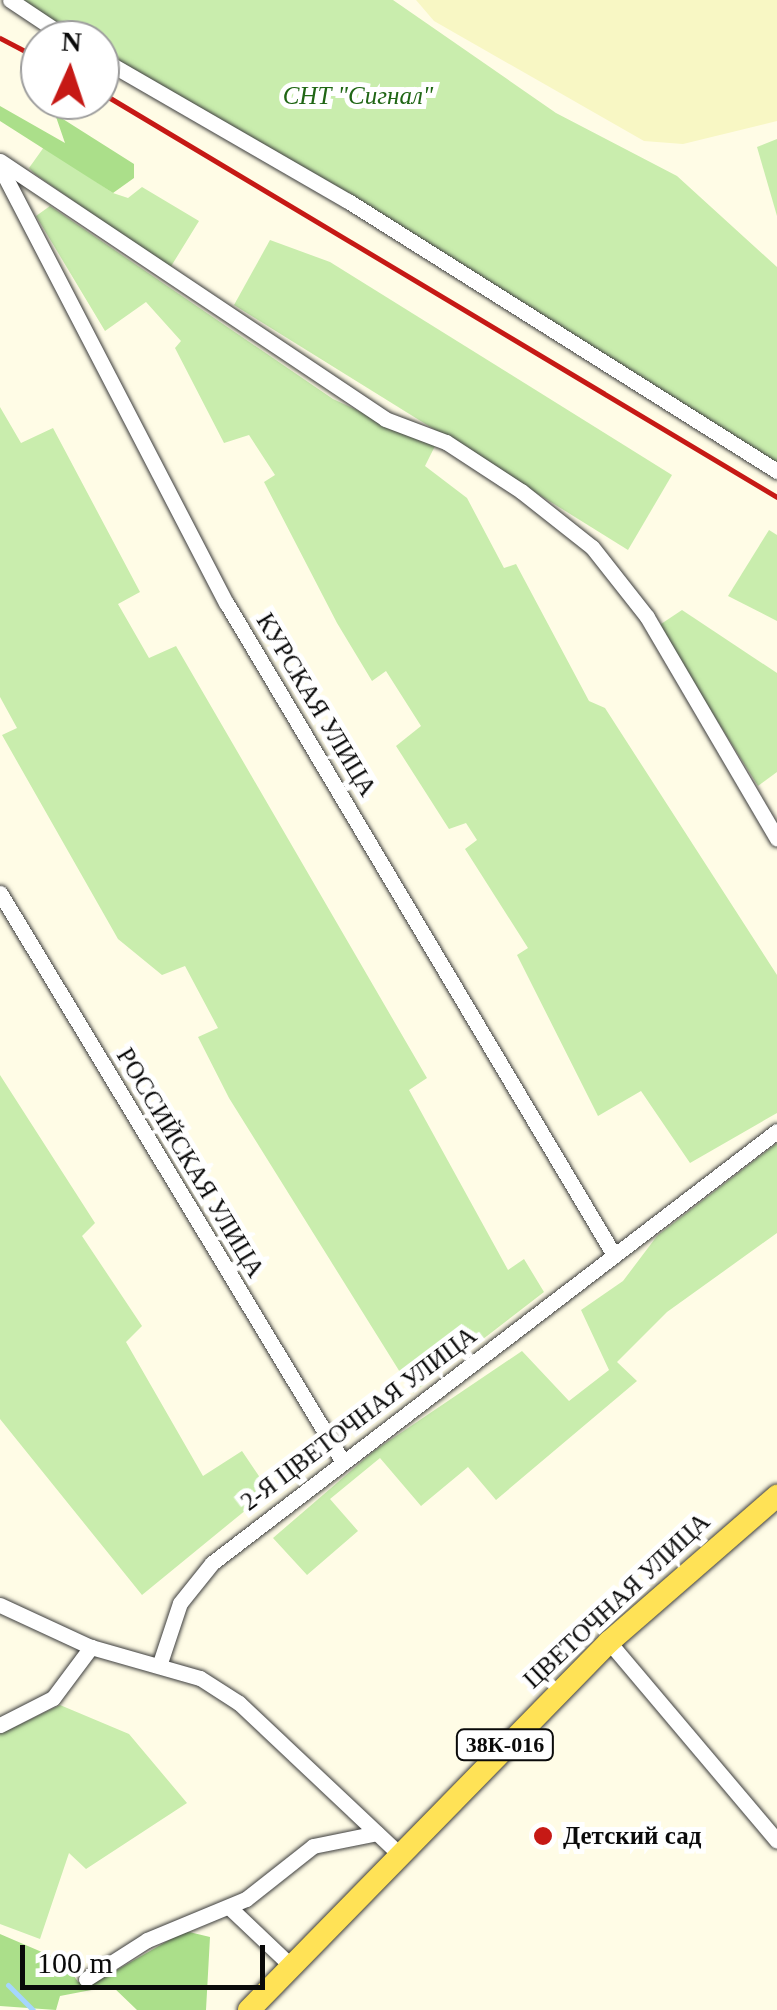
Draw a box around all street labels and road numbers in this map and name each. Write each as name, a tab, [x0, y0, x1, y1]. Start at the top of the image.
street label: КУРСКАЯ УЛИЦА	[249, 608, 383, 802]
street label: РОССИЙСКАЯ УЛИЦА	[110, 1043, 270, 1283]
street label: 2-Я ЦВЕТОЧНАЯ УЛИЦА	[235, 1321, 483, 1517]
street label: ЦВЕТОЧНАЯ УЛИЦА	[518, 1507, 716, 1695]
road number: 38К-016	[455, 1728, 555, 1762]

